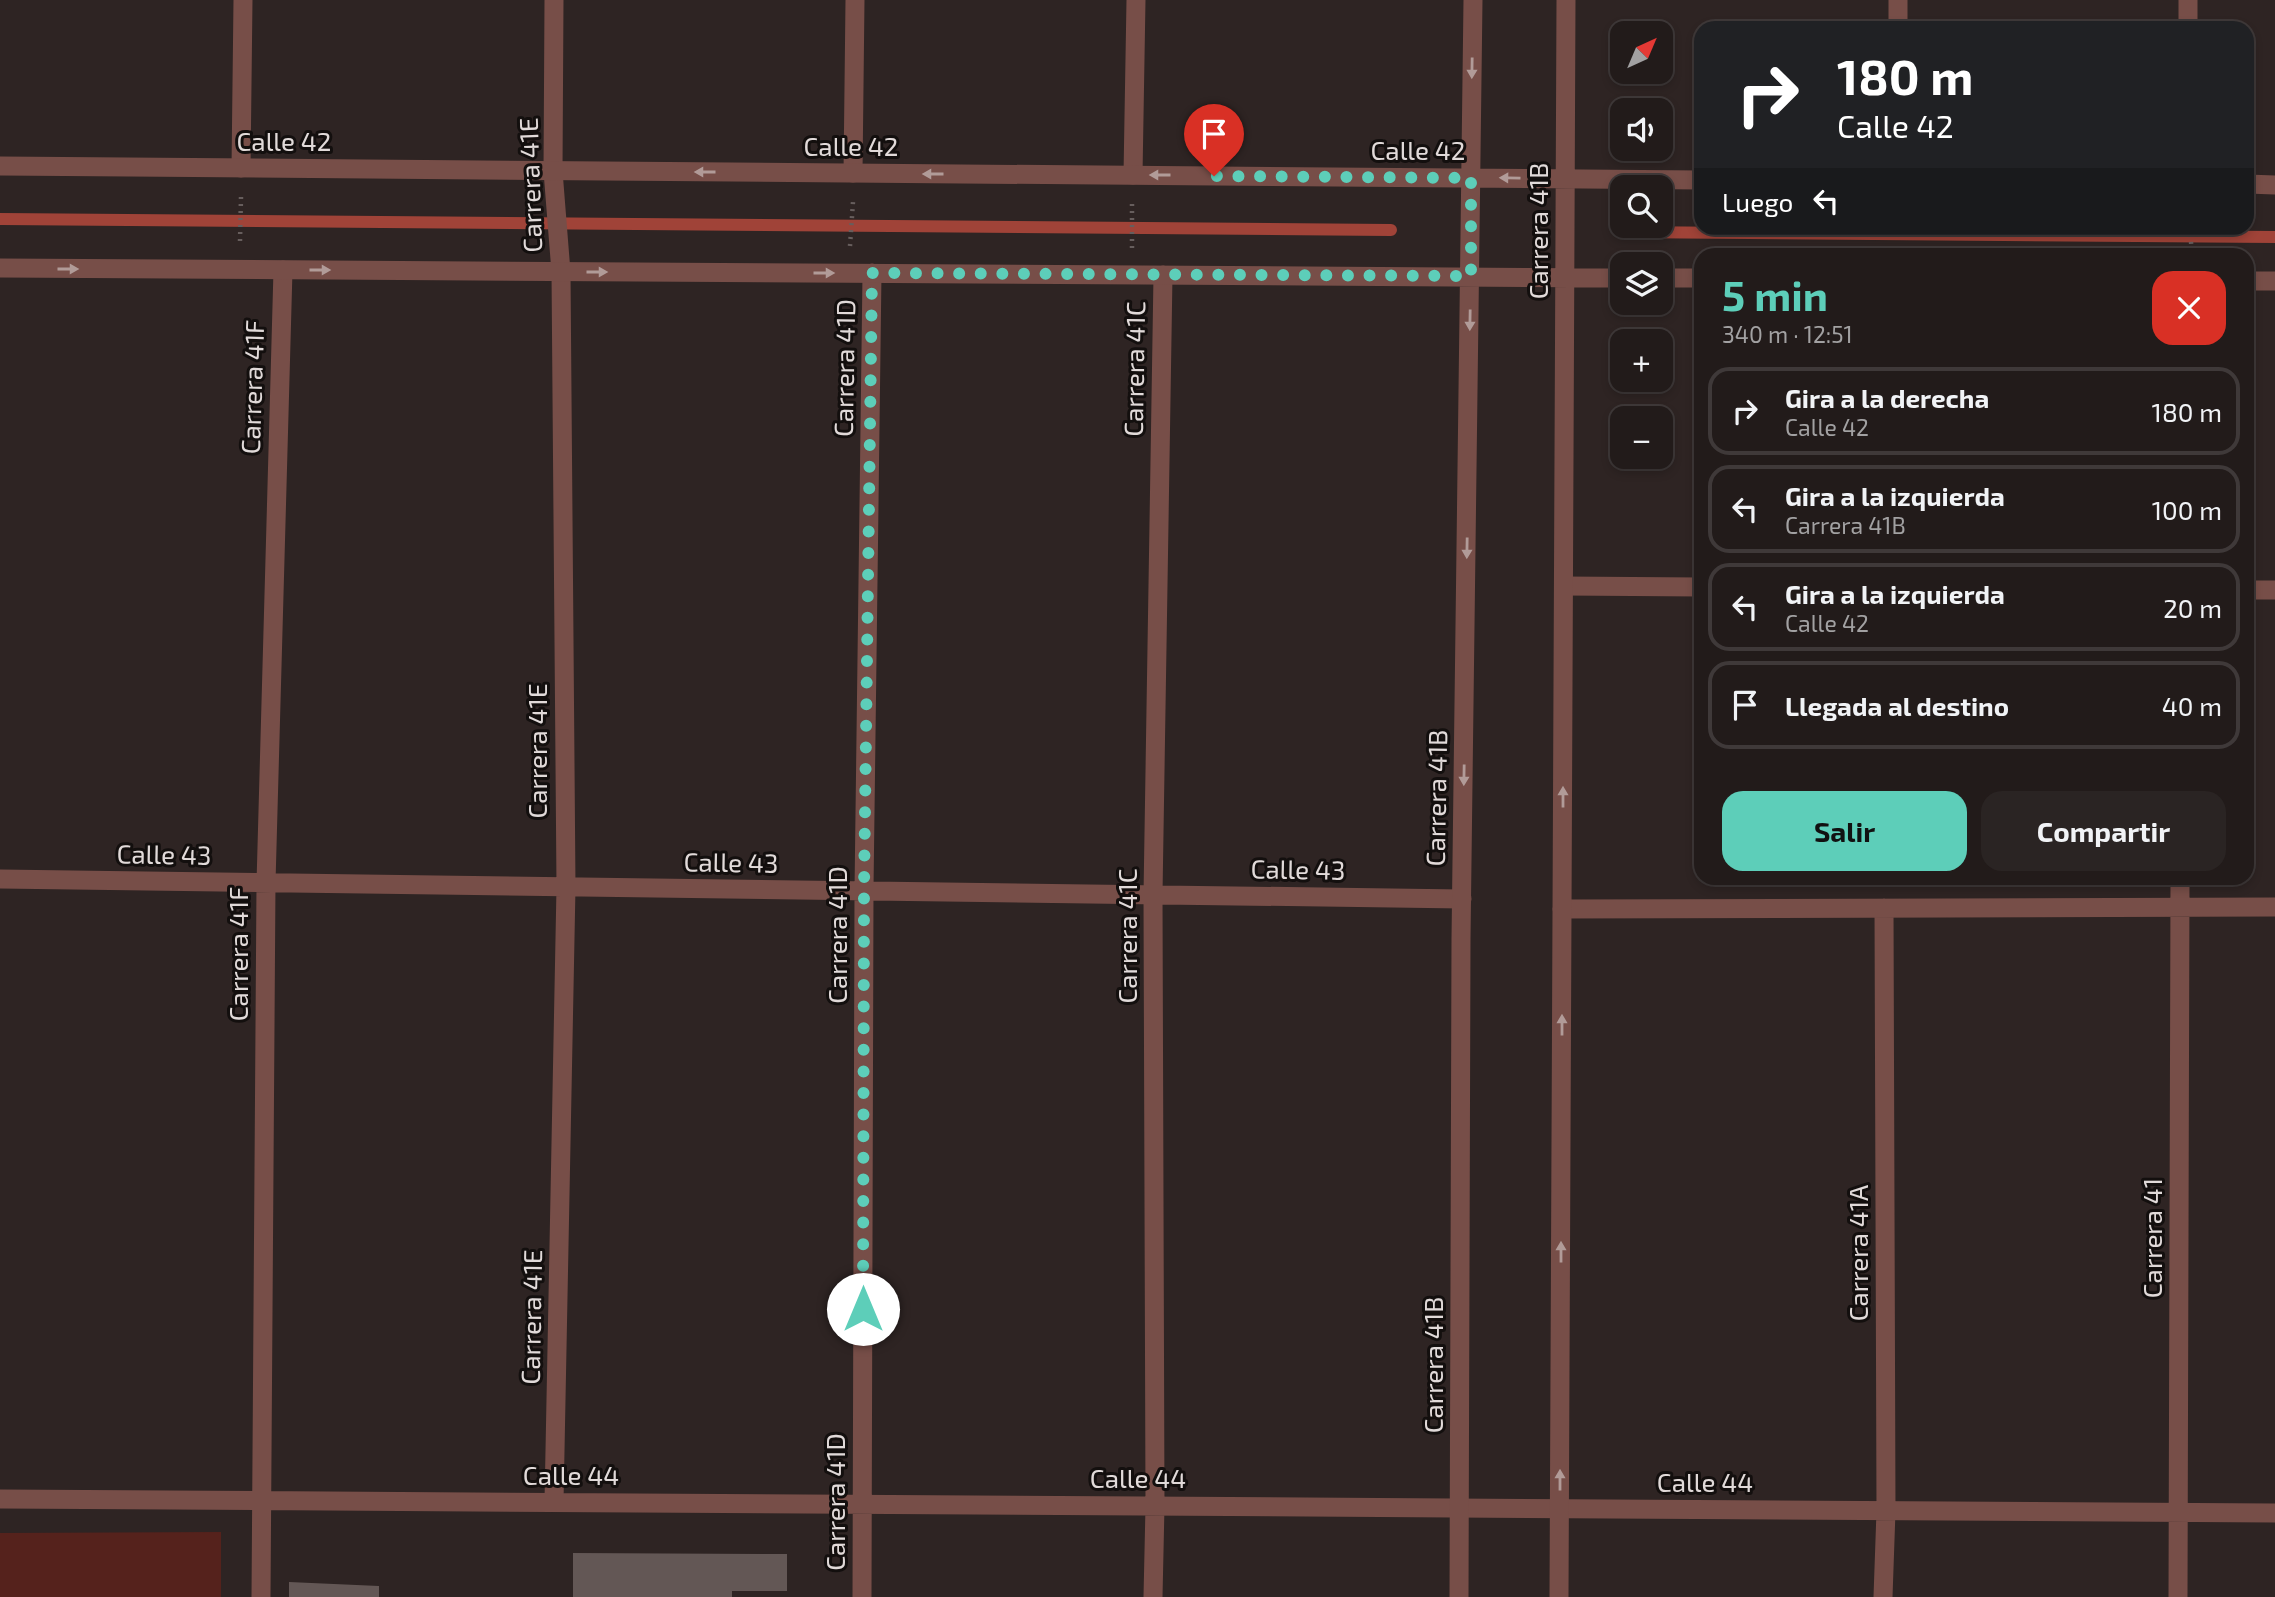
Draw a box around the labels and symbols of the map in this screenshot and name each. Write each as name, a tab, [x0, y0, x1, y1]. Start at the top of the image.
north arrow	[1610, 21, 1673, 84]
one-way arrow	[1466, 57, 1478, 79]
pin	[1184, 104, 1244, 176]
street label: Carrera 41E	[512, 117, 547, 253]
street label: Calle 42	[237, 125, 331, 156]
street label: Calle 42	[804, 130, 898, 161]
street label: Calle 42	[1371, 134, 1465, 165]
street label: Carrera 41B	[1522, 163, 1553, 299]
one-way arrow	[694, 166, 716, 178]
one-way arrow	[922, 168, 944, 180]
one-way arrow	[1149, 169, 1171, 181]
one-way arrow	[1499, 173, 1521, 184]
one-way arrow	[57, 263, 79, 275]
one-way arrow	[309, 264, 331, 276]
one-way arrow	[586, 266, 608, 278]
one-way arrow	[813, 267, 835, 279]
street label: Carrera 41D	[827, 299, 860, 437]
street label: Carrera 41C	[1117, 301, 1150, 437]
one-way arrow	[1464, 309, 1476, 331]
street label: Carrera 41F	[234, 319, 269, 455]
one-way arrow	[1461, 537, 1473, 559]
street label: Carrera 41E	[521, 684, 552, 818]
street label: Carrera 41B	[1419, 729, 1452, 866]
one-way arrow	[1458, 764, 1469, 786]
one-way arrow	[1557, 786, 1569, 808]
street label: Calle 43	[116, 837, 212, 870]
street label: Calle 43	[683, 845, 779, 878]
street label: Calle 43	[1250, 852, 1346, 885]
street label: Carrera 41D	[821, 866, 852, 1004]
street label: Carrera 41C	[1111, 868, 1142, 1004]
street label: Carrera 41F	[222, 887, 253, 1021]
one-way arrow	[1556, 1014, 1568, 1036]
street label: Carrera 41	[2136, 1178, 2167, 1298]
street label: Carrera 41A	[1842, 1185, 1873, 1321]
one-way arrow	[1555, 1241, 1567, 1263]
street label: Carrera 41E	[514, 1249, 547, 1385]
position arrow	[826, 1272, 900, 1346]
street label: Carrera 41B	[1417, 1297, 1448, 1433]
street label: Carrera 41D	[819, 1433, 850, 1571]
street label: Calle 44	[523, 1459, 619, 1490]
street label: Calle 44	[1090, 1462, 1186, 1493]
street label: Calle 44	[1657, 1466, 1753, 1497]
one-way arrow	[1554, 1469, 1566, 1491]

